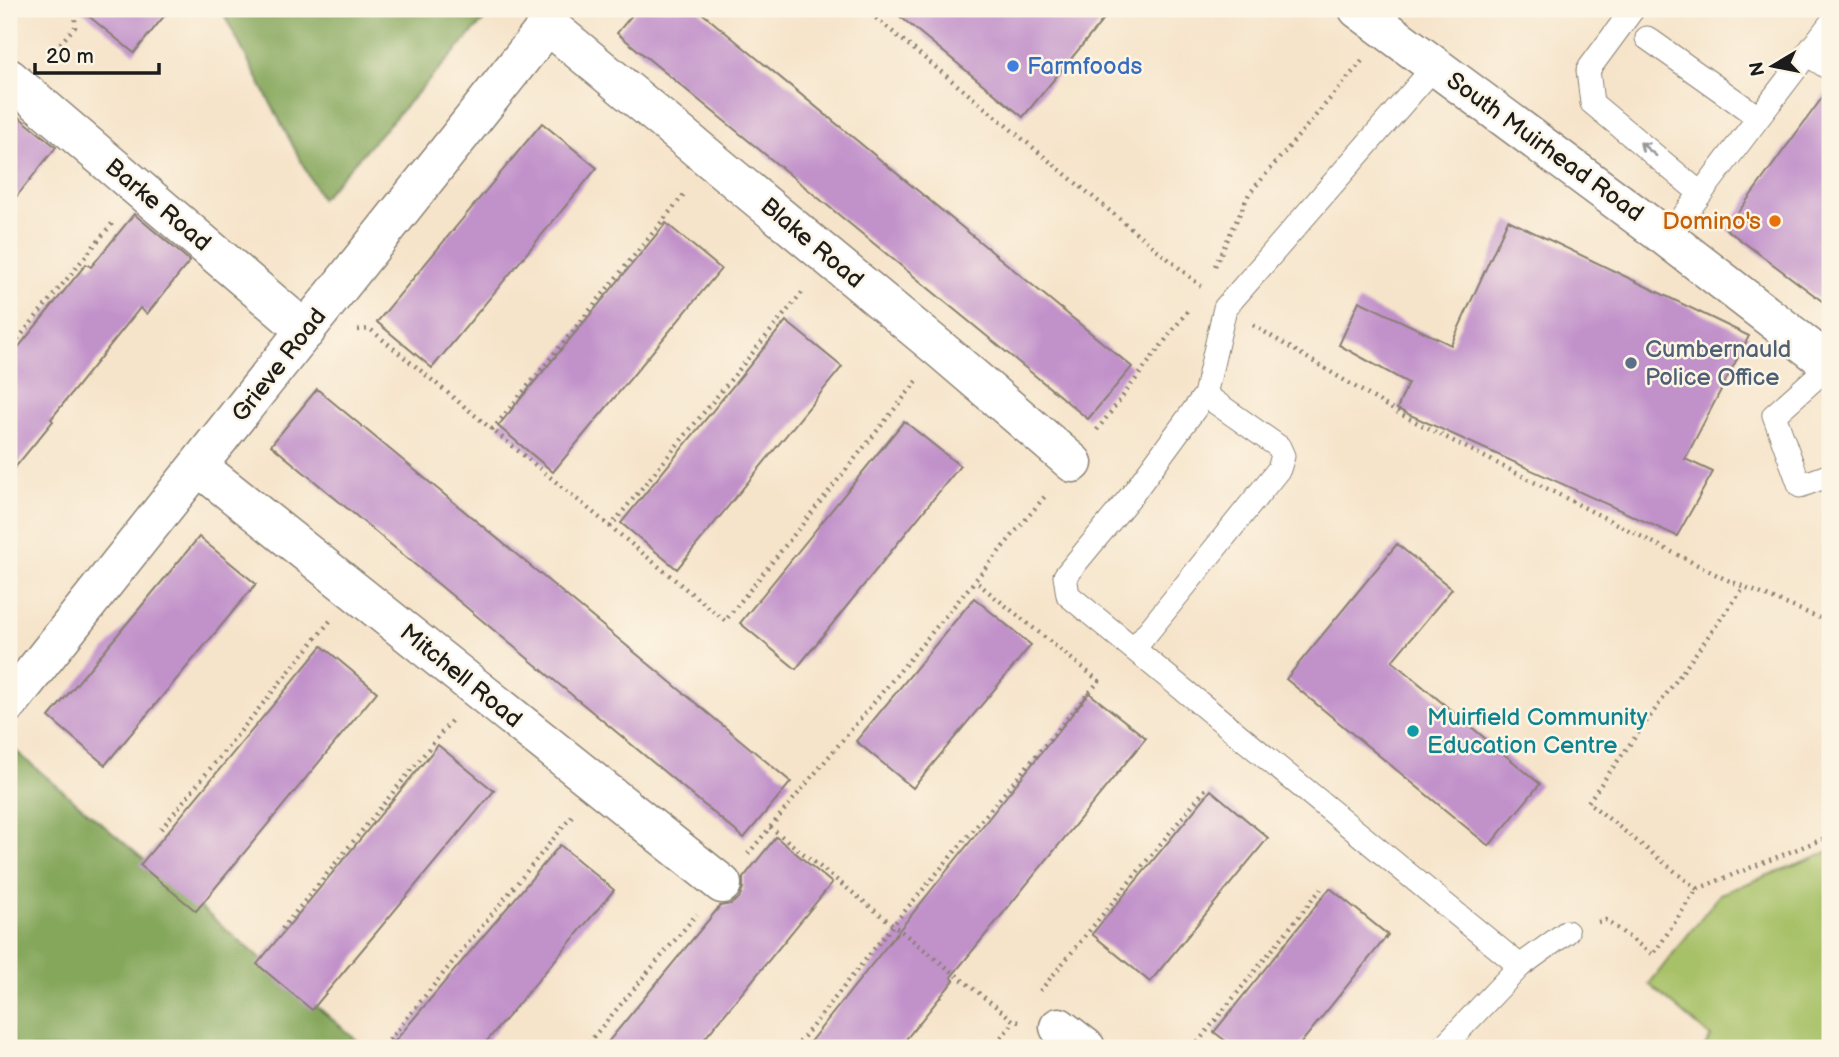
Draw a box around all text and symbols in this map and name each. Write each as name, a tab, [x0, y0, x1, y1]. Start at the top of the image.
scale bar	[35, 32, 159, 76]
north arrow	[1738, 32, 1808, 102]
text: 20 m	[46, 44, 94, 69]
place label: Farmfoods	[1027, 52, 1142, 81]
marker: Farmfoods	[1005, 58, 1021, 74]
text: N	[1745, 60, 1770, 78]
street label: South Muirhead Road	[1441, 66, 1649, 228]
one-way arrow	[1639, 141, 1657, 157]
street label: Barke Road	[99, 152, 217, 258]
street label: Blake Road	[755, 192, 869, 294]
place label: Domino's	[1662, 207, 1761, 236]
marker: Domino's	[1767, 213, 1783, 229]
street label: Grieve Road	[226, 302, 332, 428]
place label: Cumbernauld Police Office	[1645, 335, 1791, 392]
marker: Cumbernauld Police Office	[1623, 355, 1639, 371]
street label: Mitchell Road	[394, 618, 528, 734]
place label: Muirfield Community Education Centre	[1427, 703, 1648, 760]
marker: Muirfield Community Education Centre	[1405, 723, 1421, 739]

